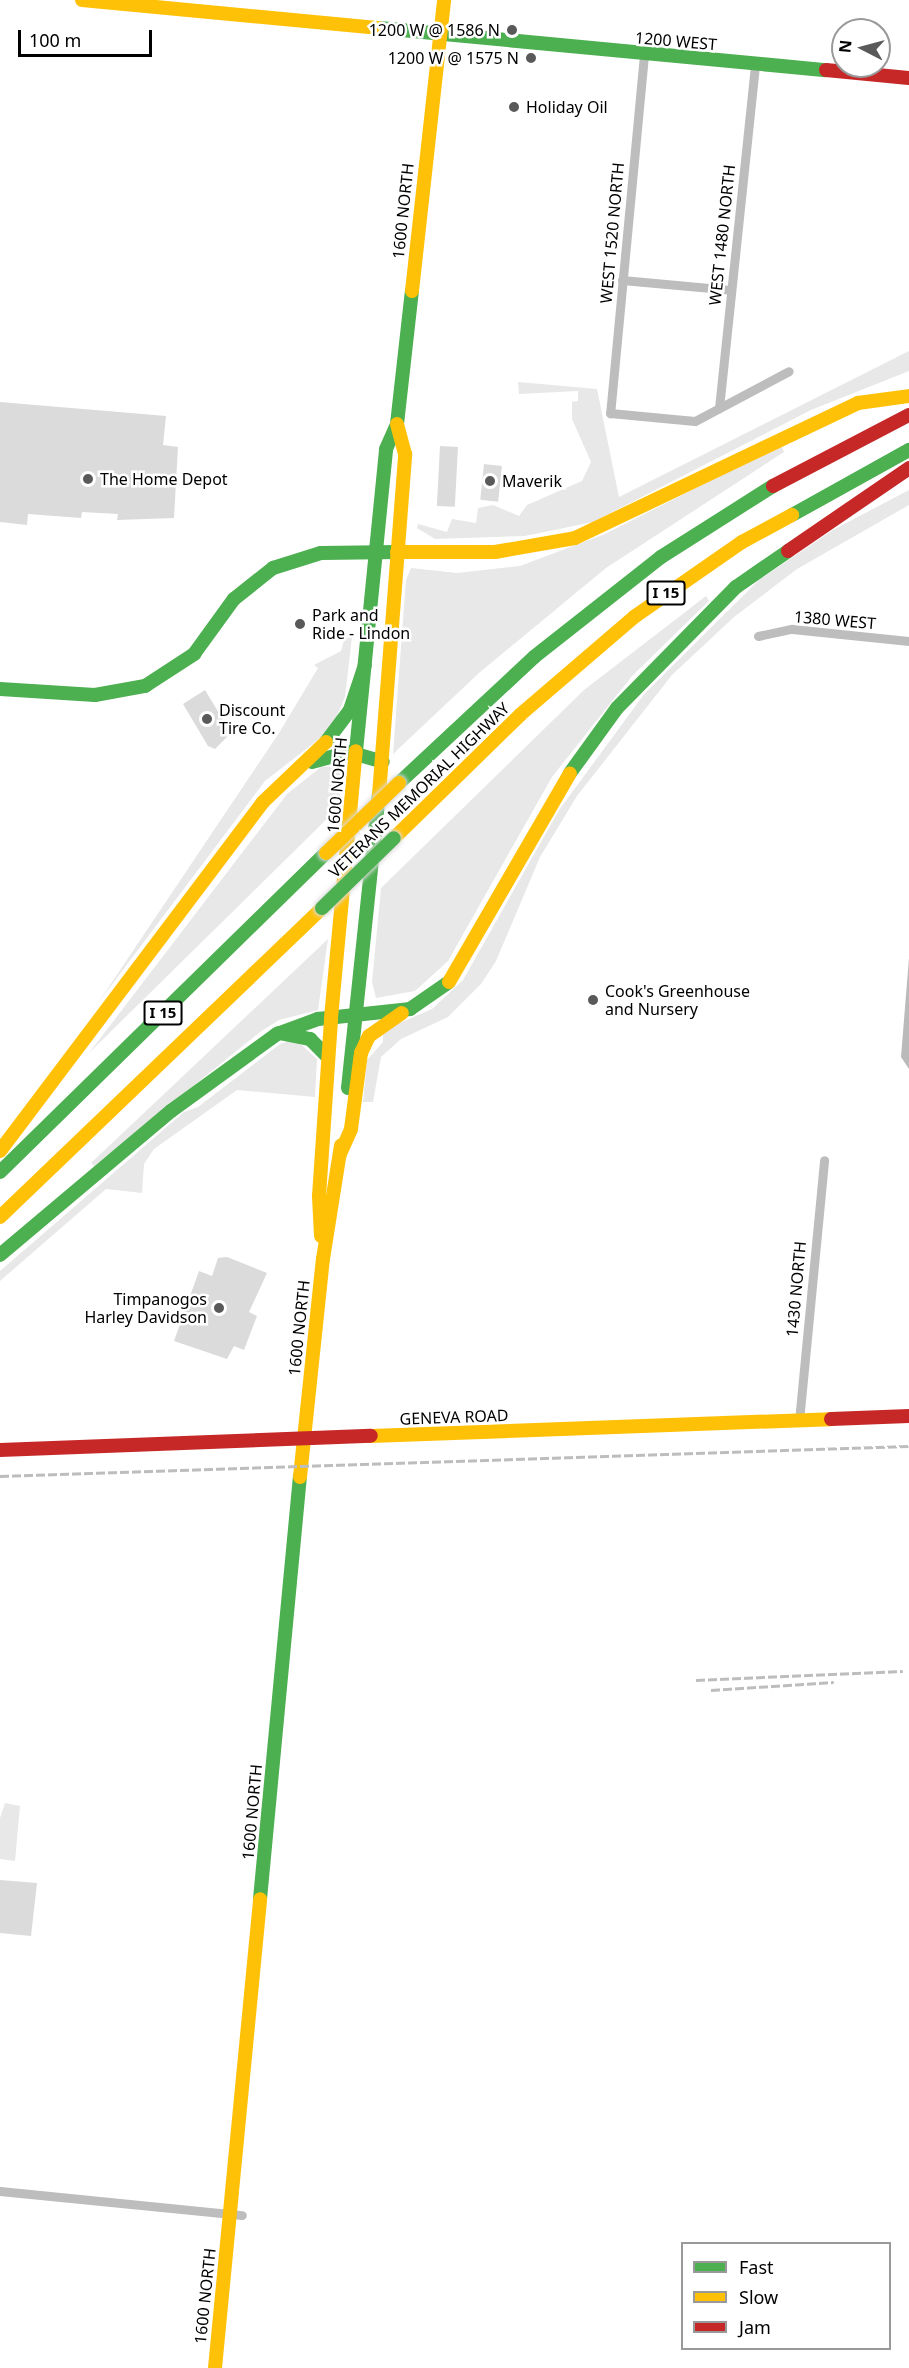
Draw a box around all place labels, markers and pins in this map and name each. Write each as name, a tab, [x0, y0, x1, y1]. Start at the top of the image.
place label: 1200 W @ 1586 N	[369, 20, 500, 40]
marker: 1200 W @ 1586 N	[505, 23, 519, 37]
place label: 1200 W @ 1575 N	[388, 48, 519, 68]
marker: 1200 W @ 1575 N	[524, 51, 538, 65]
place label: Holiday Oil	[526, 97, 608, 117]
marker: Holiday Oil	[507, 100, 521, 114]
place label: The Home Depot	[100, 469, 228, 489]
place label: Maverik	[502, 471, 562, 491]
marker: The Home Depot	[81, 472, 95, 486]
marker: Maverik	[483, 474, 497, 488]
place label: Park and Ride - Lindon	[312, 605, 410, 643]
marker: Park and Ride - Lindon	[293, 617, 307, 631]
place label: Discount Tire Co.	[219, 700, 285, 738]
marker: Discount Tire Co.	[200, 712, 214, 726]
place label: Cook's Greenhouse and Nursery	[605, 981, 750, 1019]
marker: Cook's Greenhouse and Nursery	[586, 993, 600, 1007]
place label: Timpanogos Harley Davidson	[84, 1289, 207, 1327]
marker: Timpanogos Harley Davidson	[212, 1301, 226, 1315]

